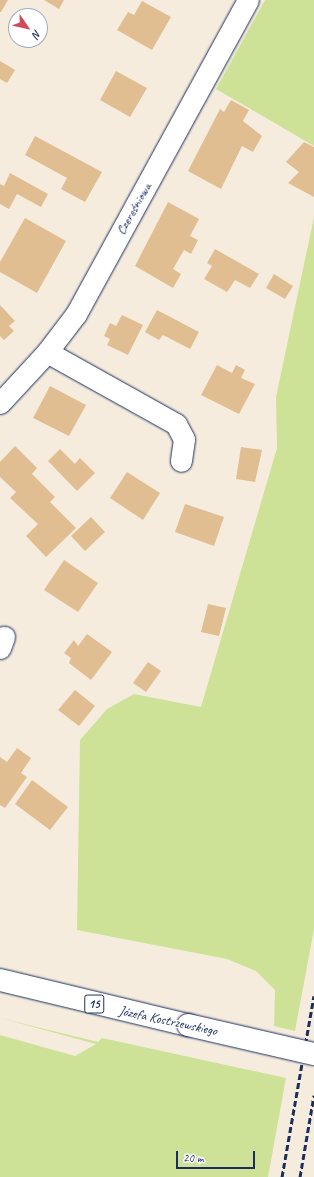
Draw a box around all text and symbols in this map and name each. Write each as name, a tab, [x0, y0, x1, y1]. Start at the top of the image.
north arrow	[8, 8, 48, 48]
text: N	[29, 27, 45, 41]
street label: Czereśniowa	[113, 180, 155, 238]
road number: 15	[84, 993, 104, 1015]
street label: Józefa Kostrzewskiego	[117, 1002, 219, 1040]
scale bar	[178, 1143, 257, 1169]
text: 20 m	[183, 1150, 203, 1166]

